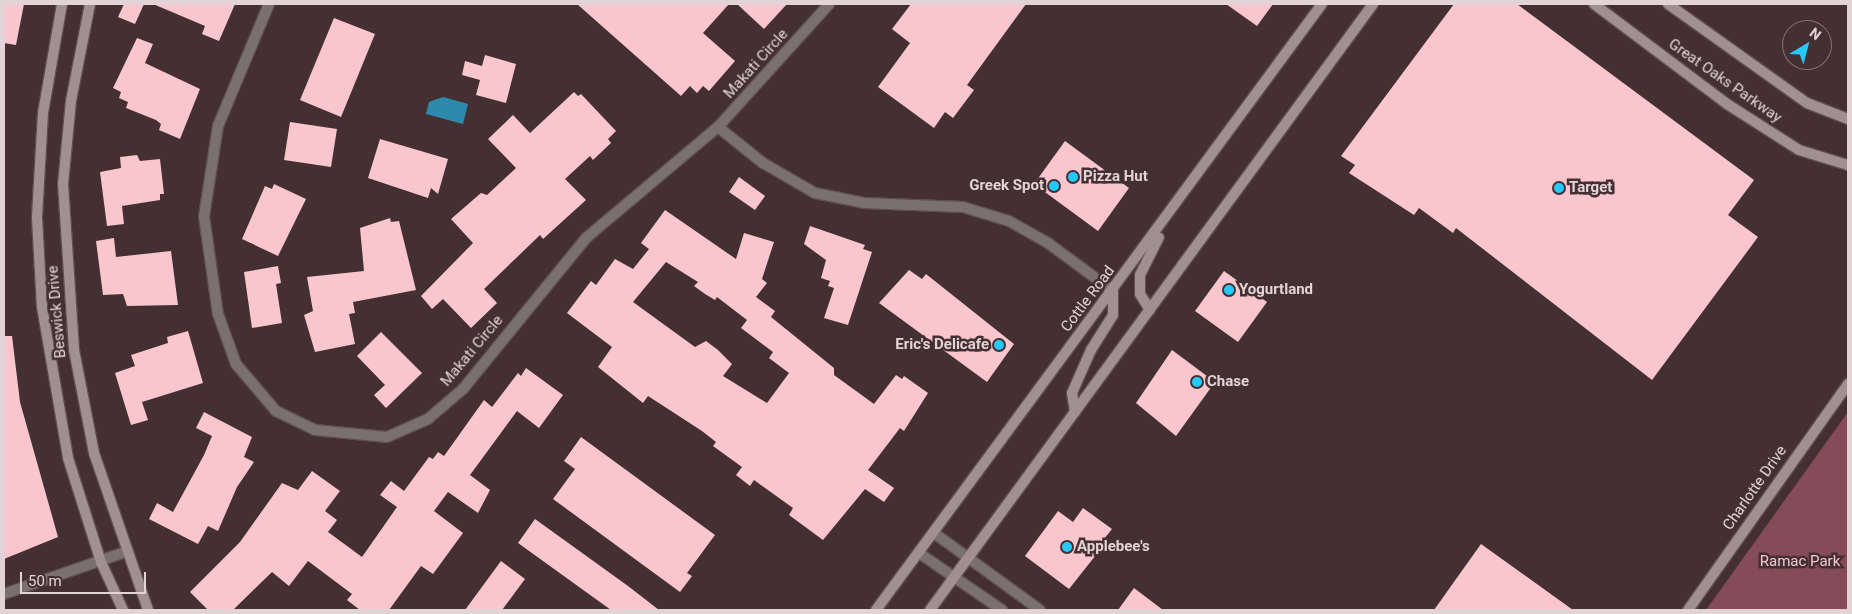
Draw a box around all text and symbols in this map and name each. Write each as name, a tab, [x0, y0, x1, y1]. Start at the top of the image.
north arrow	[1782, 20, 1832, 70]
text: N	[1807, 24, 1824, 43]
street label: Makati Circle	[720, 26, 792, 102]
street label: Great Oaks Parkway	[1665, 35, 1785, 127]
place label: Pizza Hut	[1083, 168, 1148, 186]
marker: Pizza Hut	[1067, 171, 1079, 183]
place label: Greek Spot	[969, 177, 1044, 195]
place label: Target	[1569, 179, 1612, 197]
marker: Greek Spot	[1048, 180, 1060, 192]
marker: Target	[1553, 182, 1565, 194]
street label: Cottle Road	[1057, 262, 1119, 336]
street label: Beswick Drive	[44, 265, 70, 359]
place label: Yogurtland	[1239, 281, 1313, 299]
marker: Yogurtland	[1223, 284, 1235, 296]
street label: Makati Circle	[437, 312, 507, 390]
place label: Eric's Delicafe	[895, 336, 989, 354]
marker: Eric's Delicafe	[993, 339, 1005, 351]
place label: Chase	[1207, 373, 1249, 391]
marker: Chase	[1191, 376, 1203, 388]
street label: Charlotte Drive	[1719, 442, 1791, 534]
place label: Applebee's	[1077, 538, 1150, 556]
marker: Applebee's	[1061, 541, 1073, 553]
park label: Ramac Park	[1760, 553, 1840, 571]
scale bar	[22, 562, 149, 594]
text: 50 m	[28, 572, 62, 590]

